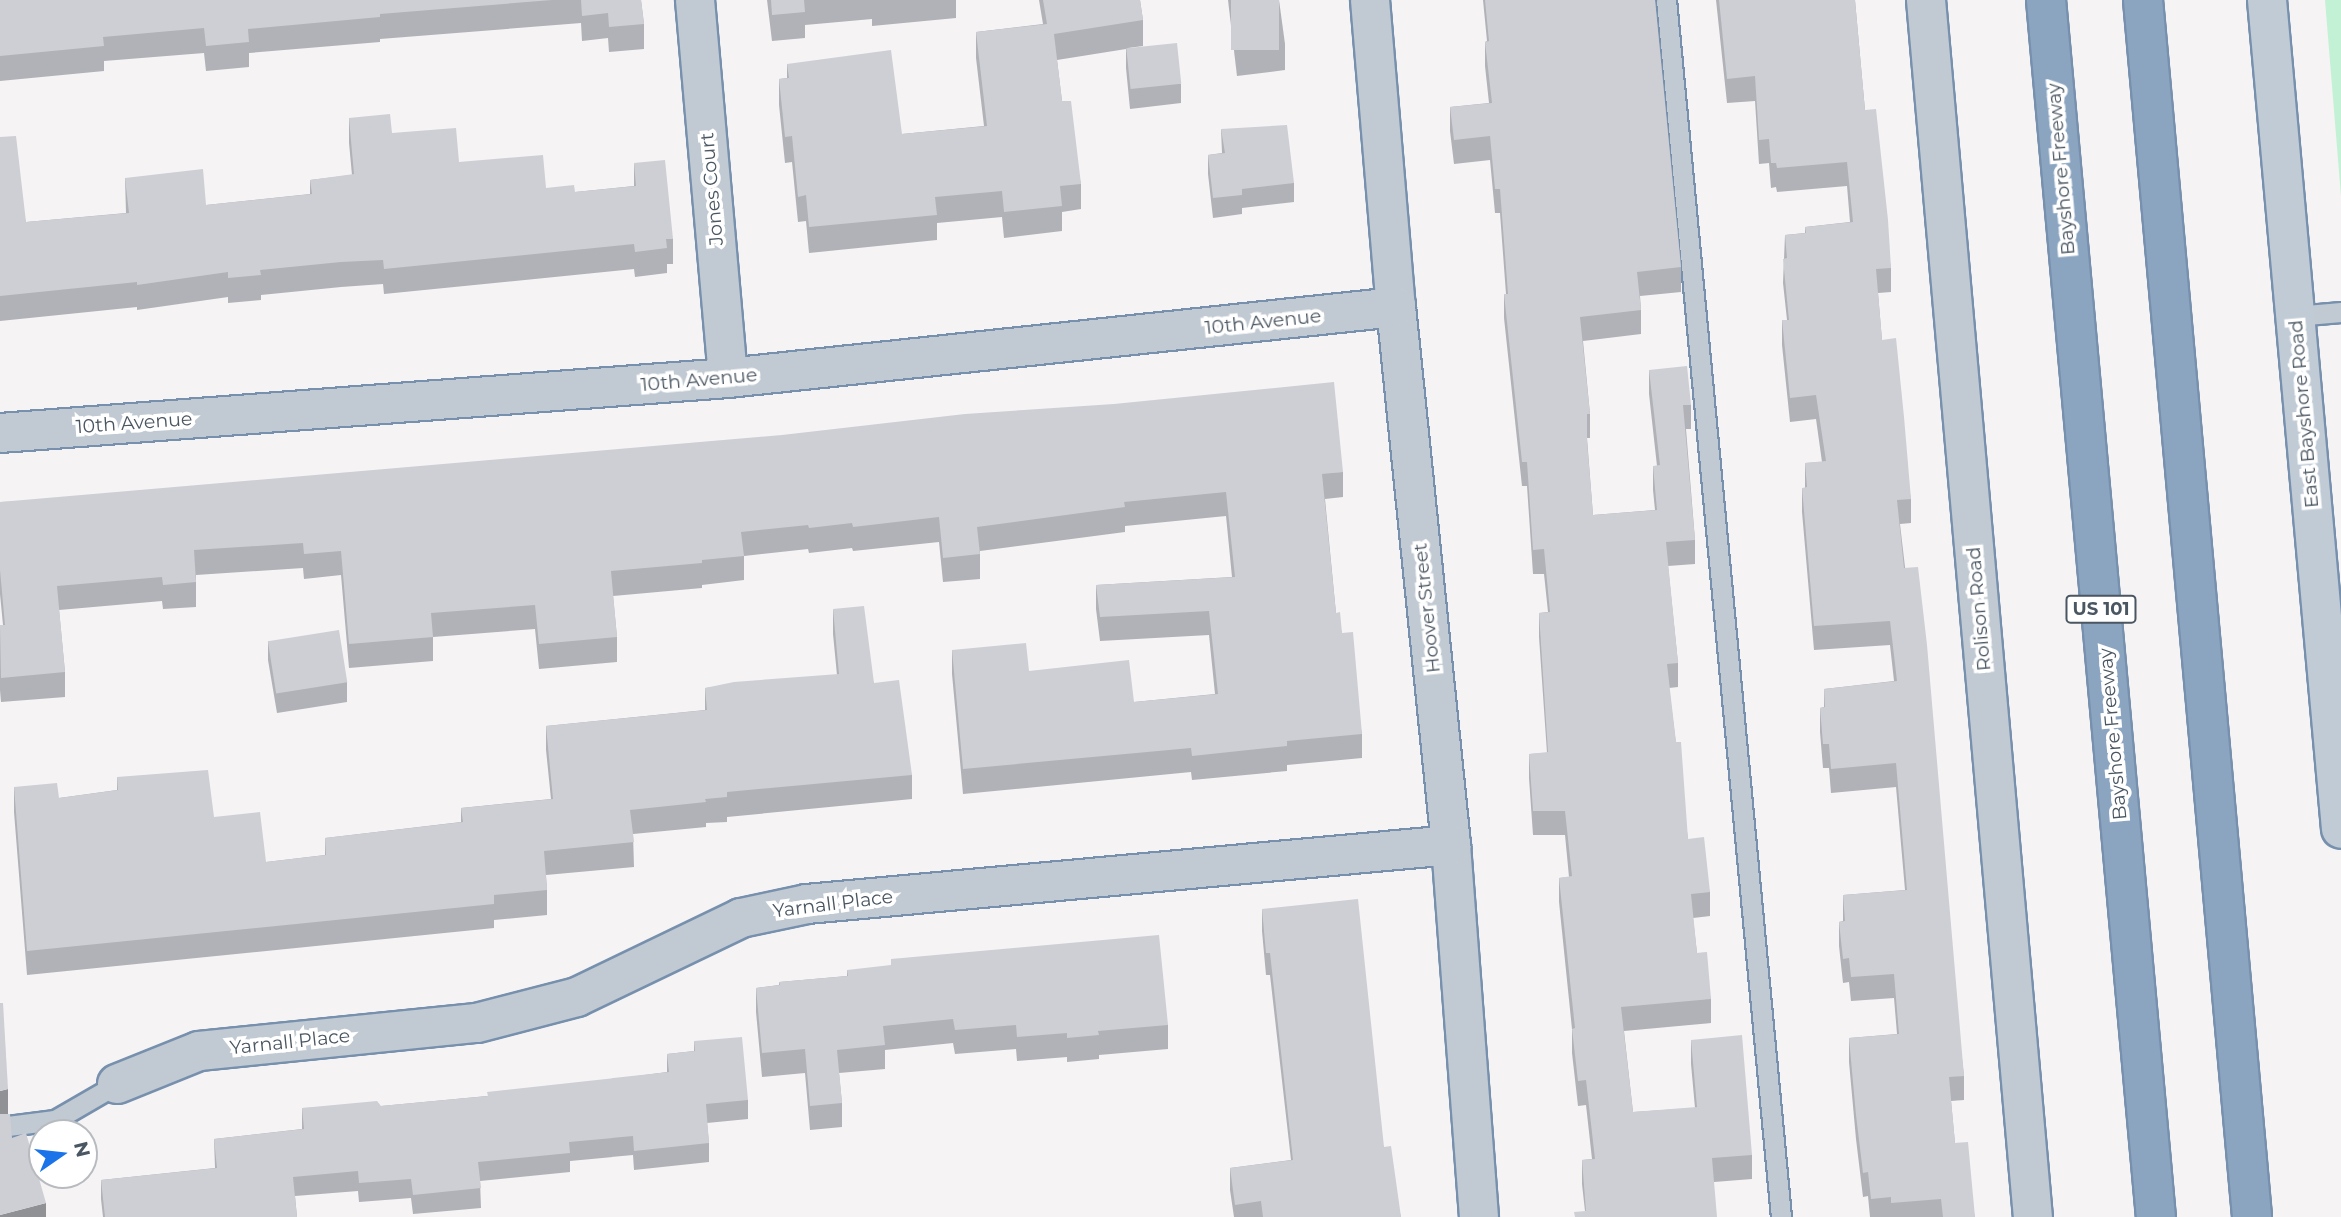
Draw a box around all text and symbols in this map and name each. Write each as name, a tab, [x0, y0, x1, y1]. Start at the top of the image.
street label: Bayshore Freeway	[2042, 82, 2080, 256]
street label: Jones Court	[696, 132, 728, 246]
street label: 10th Avenue	[1204, 305, 1322, 339]
street label: East Bayshore Road	[2284, 319, 2324, 509]
street label: 10th Avenue	[640, 364, 758, 396]
street label: 10th Avenue	[75, 408, 193, 438]
street label: Hoover Street	[1409, 542, 1445, 674]
street label: Rolison Road	[1962, 546, 1996, 672]
road number: US 101	[2064, 594, 2138, 624]
street label: Bayshore Freeway	[2094, 647, 2132, 821]
street label: Yarnall Place	[772, 885, 894, 923]
street label: Yarnall Place	[229, 1024, 351, 1060]
north arrow	[28, 1119, 98, 1189]
text: N	[69, 1139, 95, 1160]

